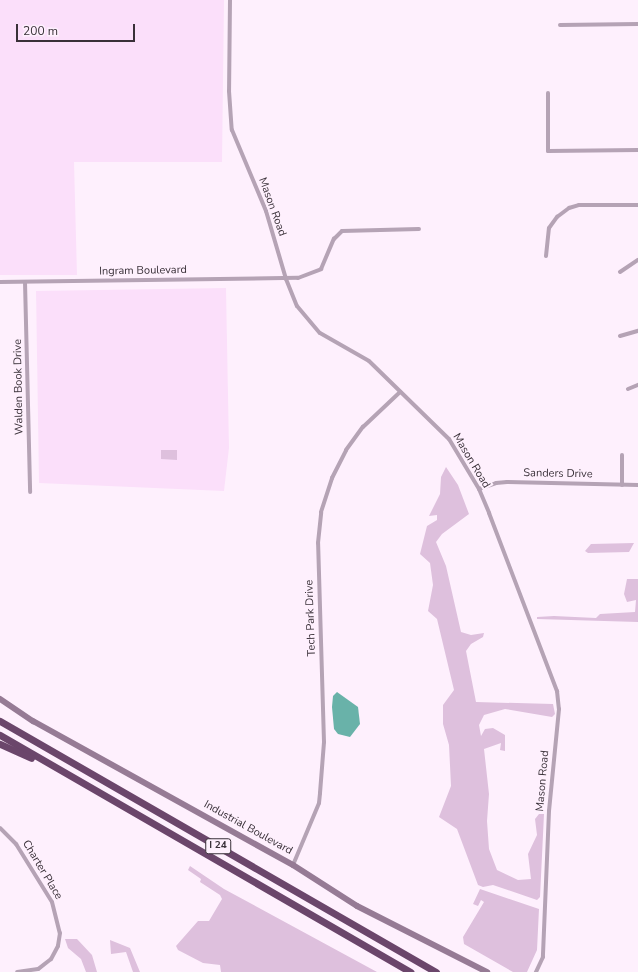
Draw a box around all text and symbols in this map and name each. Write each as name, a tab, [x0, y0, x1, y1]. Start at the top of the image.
scale bar	[18, 16, 137, 42]
text: 200 m	[23, 23, 58, 39]
street label: Mason Road	[255, 176, 289, 238]
street label: Ingram Boulevard	[99, 264, 187, 278]
street label: Walden Book Drive	[12, 339, 26, 435]
street label: Mason Road	[450, 431, 492, 491]
street label: Sanders Drive	[523, 467, 593, 481]
street label: Tech Park Drive	[303, 579, 319, 657]
street label: Mason Road	[534, 750, 552, 812]
street label: Industrial Boulevard	[201, 798, 295, 858]
street label: Charter Place	[19, 838, 65, 902]
road number: I 24	[205, 838, 231, 854]

